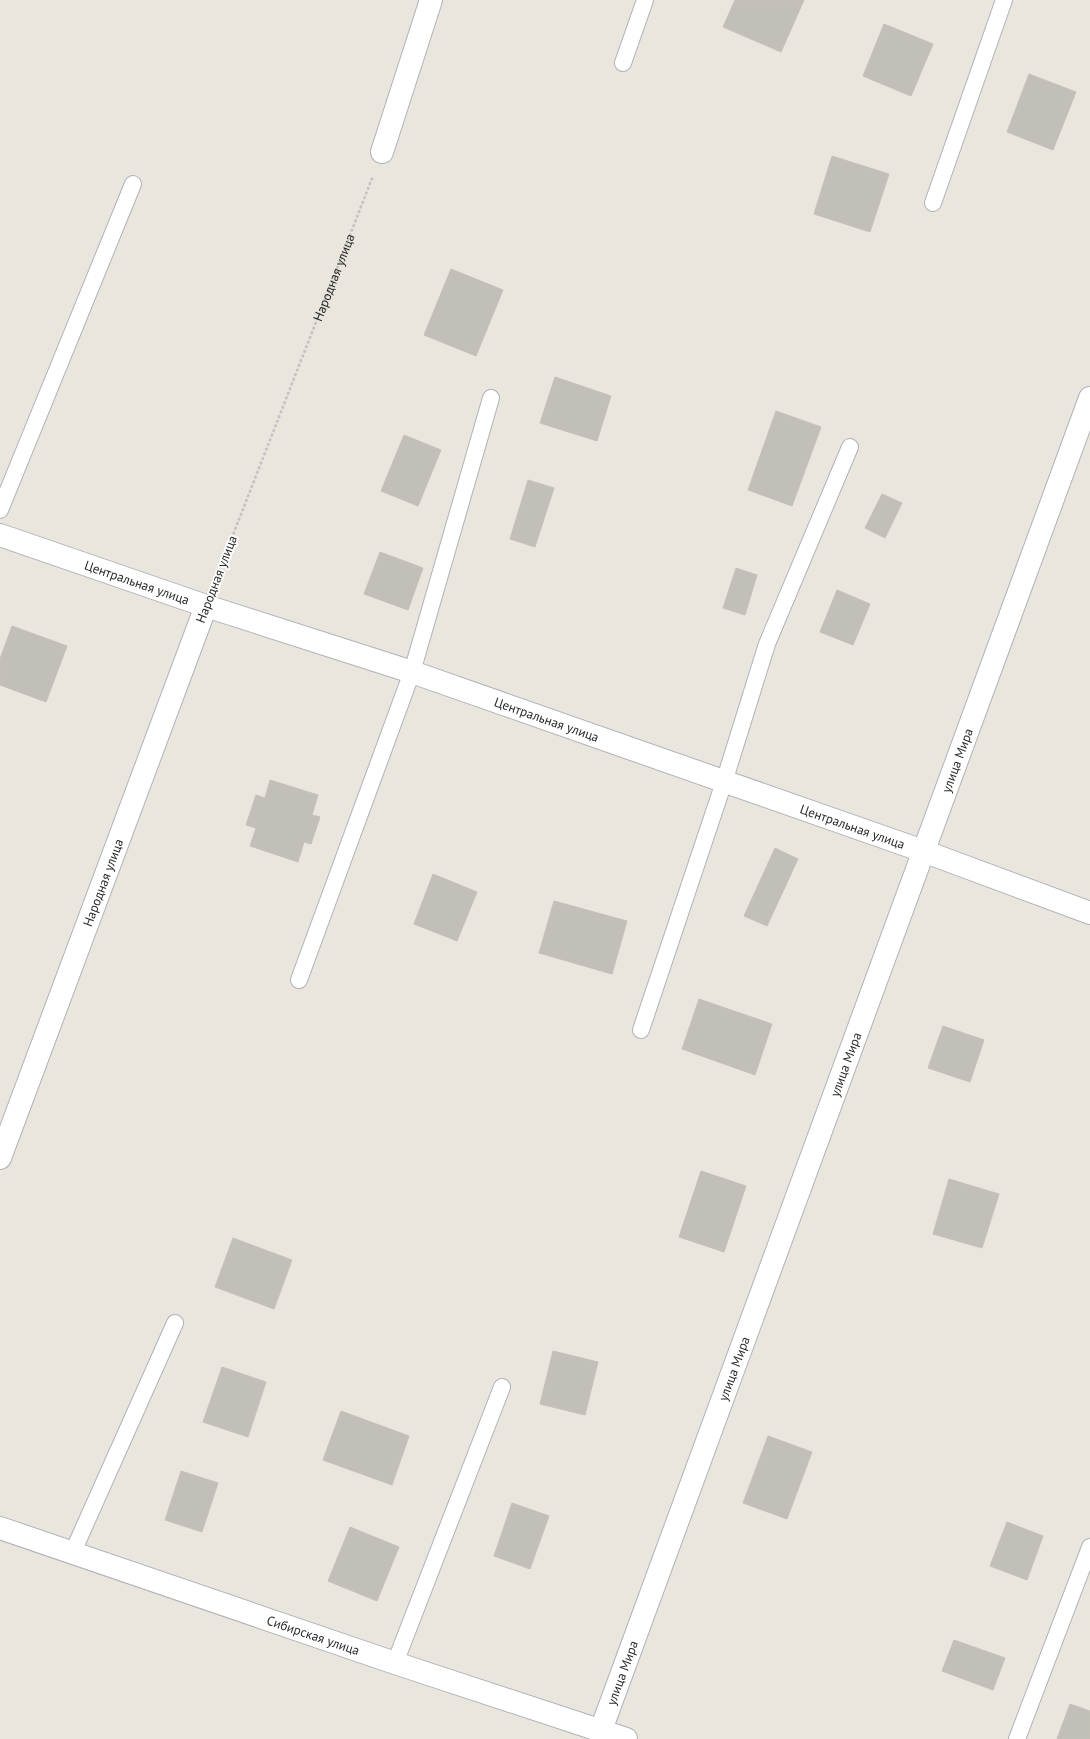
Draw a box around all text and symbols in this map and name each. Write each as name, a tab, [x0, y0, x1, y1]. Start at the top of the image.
street label: Народная улица	[309, 231, 359, 324]
street label: Народная улица	[192, 533, 241, 625]
street label: Центральная улица	[82, 557, 192, 609]
street label: Центральная улица	[492, 693, 601, 746]
street label: улица Мира	[938, 726, 977, 795]
street label: Центральная улица	[798, 801, 907, 853]
street label: Народная улица	[79, 836, 127, 929]
street label: улица Мира	[826, 1030, 865, 1099]
street label: улица Мира	[715, 1334, 754, 1403]
street label: Сибирская улица	[264, 1612, 362, 1659]
street label: улица Мира	[603, 1638, 642, 1708]

